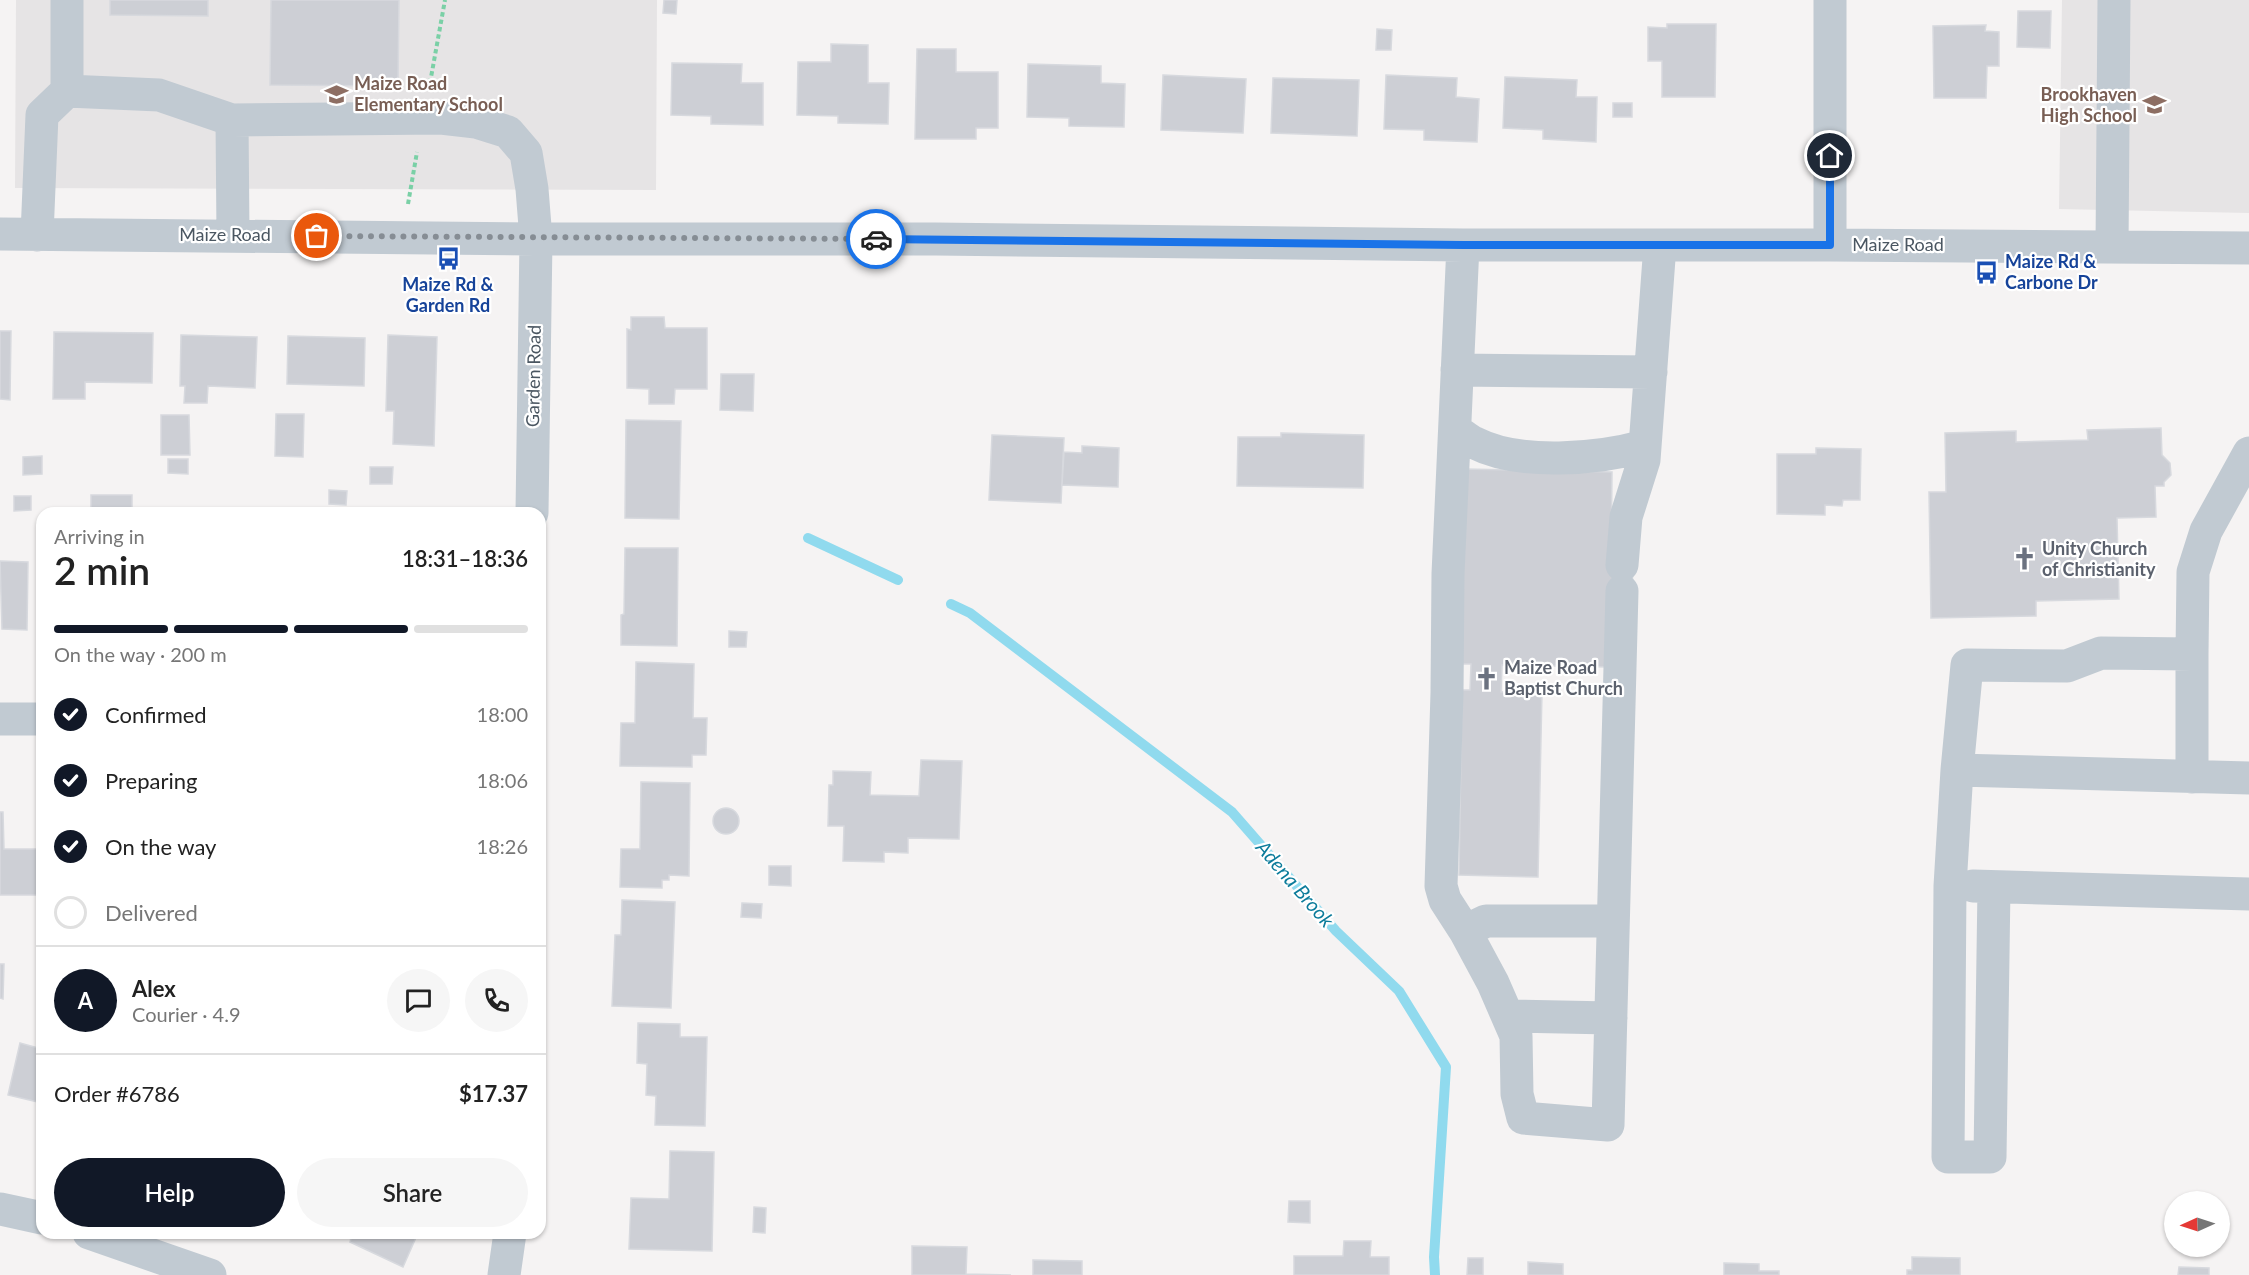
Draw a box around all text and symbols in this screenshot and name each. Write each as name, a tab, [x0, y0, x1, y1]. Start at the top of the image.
place label: Maize Road Elementary School	[354, 72, 503, 115]
school or university icon: Maize Road Elementary School	[323, 81, 349, 107]
place label: Brookhaven High School	[2041, 83, 2137, 126]
school or university icon: Brookhaven High School	[2142, 92, 2168, 118]
pin	[1804, 130, 1855, 181]
icon: home	[1813, 139, 1846, 172]
courier	[846, 209, 906, 269]
pin	[291, 210, 342, 261]
icon: bag	[300, 219, 333, 252]
street label: Maize Road	[179, 223, 271, 245]
icon: car	[860, 223, 893, 256]
street label: Maize Road	[1852, 233, 1944, 255]
bus stop icon: Maize Rd & Garden Rd	[435, 246, 461, 272]
place label: Maize Rd & Carbone Dr	[2005, 250, 2098, 293]
bus stop icon: Maize Rd & Carbone Dr	[1974, 259, 2000, 285]
place label: Maize Rd & Garden Rd	[402, 273, 494, 316]
street label: Garden Road	[521, 325, 545, 427]
text: Arriving in	[54, 524, 145, 548]
place label: Unity Church of Christianity	[2042, 537, 2156, 580]
text: 18:31–18:36	[402, 545, 528, 572]
church icon: Unity Church of Christianity	[2011, 546, 2037, 572]
text: 2 min	[54, 547, 150, 593]
text: On the way · 200 m	[54, 642, 227, 666]
place label: Maize Road Baptist Church	[1504, 656, 1623, 699]
church icon: Maize Road Baptist Church	[1473, 665, 1499, 691]
icon: check	[54, 698, 87, 731]
text: Confirmed	[105, 701, 207, 728]
text: 18:00	[477, 702, 528, 726]
icon: check	[54, 764, 87, 797]
text: Preparing	[105, 767, 197, 794]
text: 18:06	[477, 768, 528, 792]
icon: check	[54, 830, 87, 863]
text: On the way	[105, 833, 216, 860]
text: 18:26	[477, 834, 528, 858]
water label: Adena Brook	[1251, 834, 1340, 932]
text: Delivered	[105, 899, 198, 926]
button: chat	[387, 969, 450, 1032]
button: phone	[465, 969, 528, 1032]
text: Alex	[132, 975, 176, 1002]
text: A	[78, 987, 93, 1014]
text: Courier · 4.9	[132, 1002, 241, 1026]
text: Order #6786	[54, 1080, 180, 1107]
text: $17.37	[459, 1080, 528, 1107]
button: Help	[54, 1158, 285, 1227]
button: Share	[297, 1158, 528, 1227]
north arrow	[2164, 1191, 2230, 1257]
map controls	[2164, 1191, 2230, 1257]

